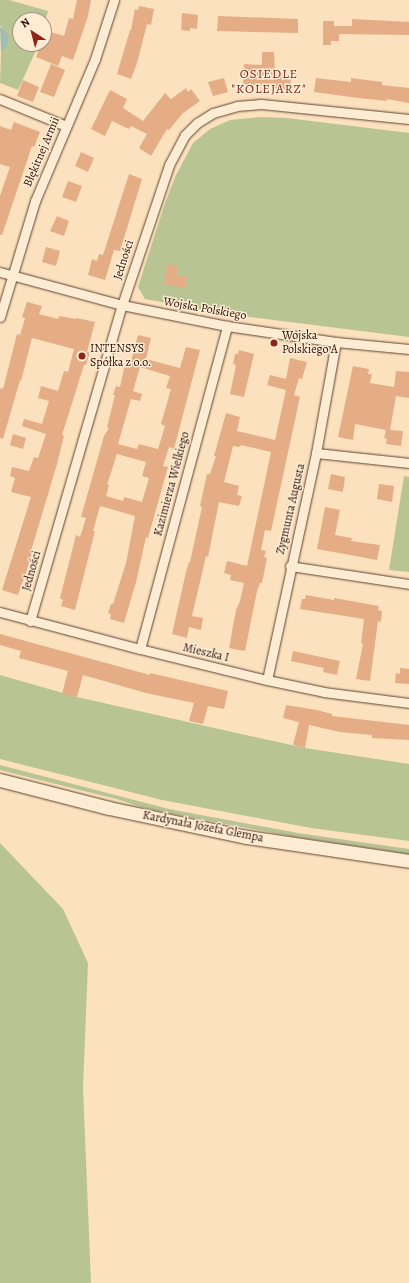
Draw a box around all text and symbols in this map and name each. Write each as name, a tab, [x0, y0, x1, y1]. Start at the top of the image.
north arrow	[12, 12, 52, 52]
text: N	[18, 14, 33, 31]
district label: OSIEDLE "KOLEJARZ"	[231, 67, 307, 98]
street label: Błękitnej Armii	[21, 115, 63, 189]
street label: Jedności	[111, 238, 137, 282]
street label: Wojska Polskiego	[162, 295, 248, 323]
place label: Wojska Polskiego A	[282, 329, 338, 357]
marker: Wojska Polskiego A	[269, 338, 279, 348]
place label: INTENSYS Spółka z o.o.	[90, 342, 151, 370]
marker: INTENSYS Spółka z o.o.	[77, 351, 87, 361]
street label: Kazimierza Wielkiego	[151, 430, 193, 538]
street label: Zygmunta Augusta	[274, 462, 308, 556]
street label: Jedności	[19, 549, 45, 593]
street label: Mieszka I	[181, 641, 231, 665]
street label: Kardynała Józefa Glempa	[141, 808, 265, 846]

